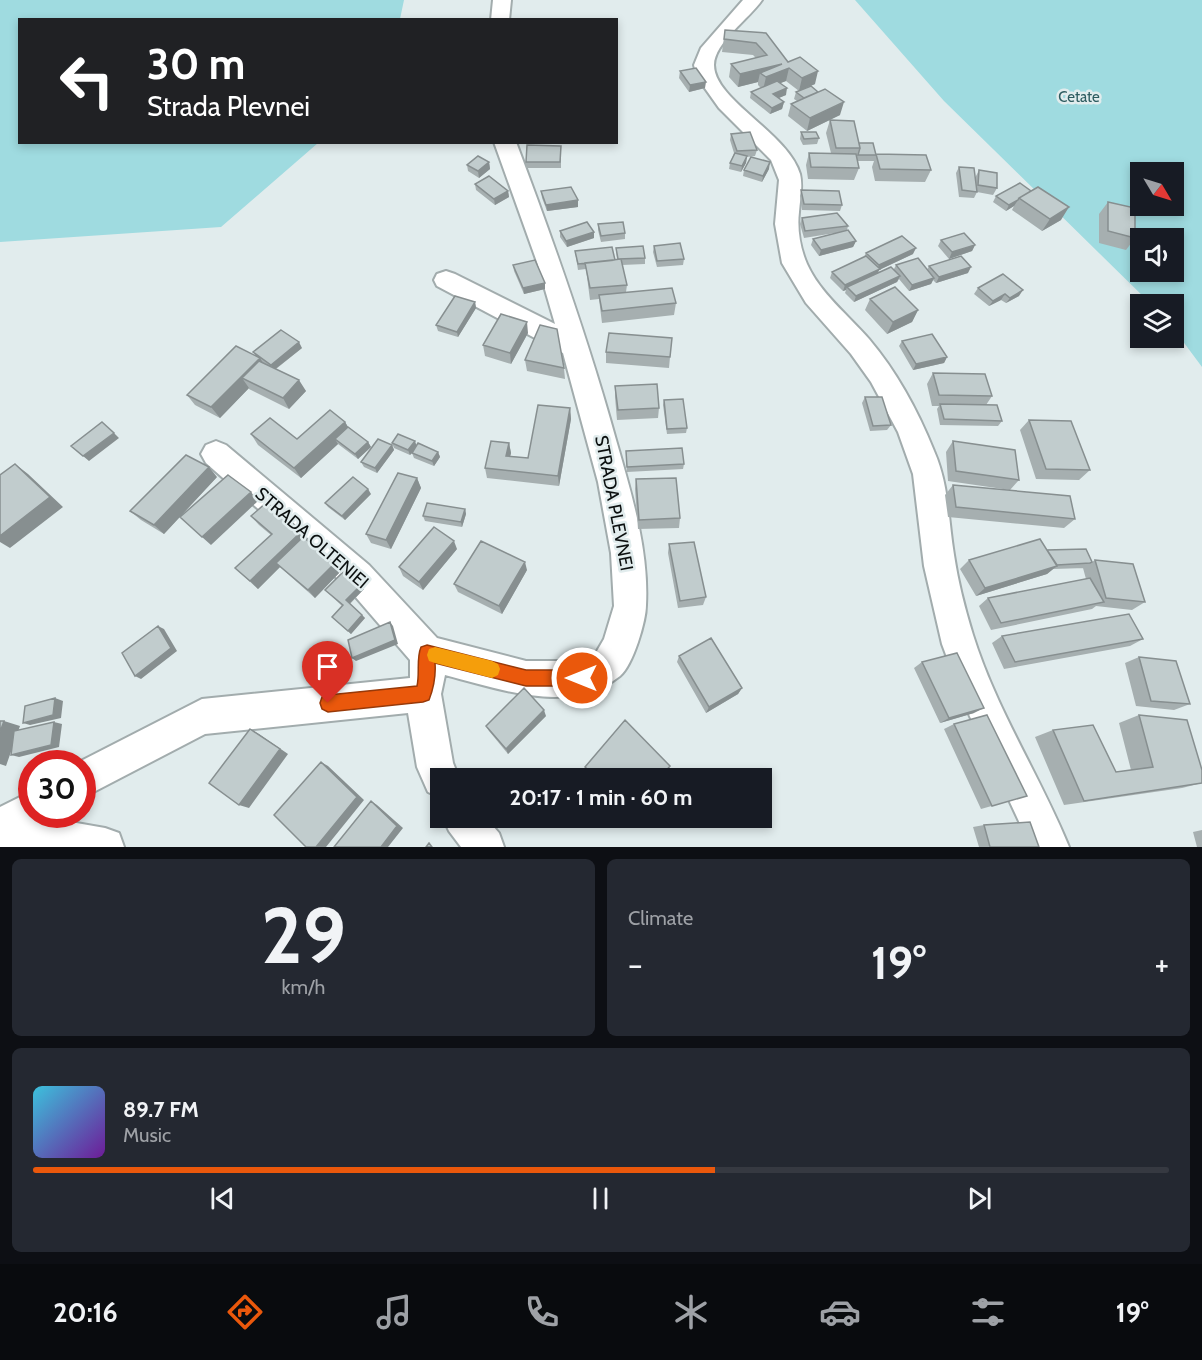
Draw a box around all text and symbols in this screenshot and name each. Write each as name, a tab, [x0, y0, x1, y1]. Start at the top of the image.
text: 30 m	[147, 38, 245, 90]
icon: left	[48, 42, 126, 120]
park label: Cetate	[1058, 88, 1100, 106]
text: Strada Plevnei	[147, 90, 310, 123]
north arrow	[1130, 162, 1184, 216]
map controls	[1130, 162, 1184, 348]
button: sound	[1130, 228, 1184, 282]
button: layers	[1130, 294, 1184, 348]
street label: STRADA PLEVNEI	[590, 433, 638, 573]
street label: STRADA OLTENIEI	[251, 483, 373, 593]
pin	[302, 641, 353, 703]
position arrow	[550, 646, 614, 710]
icon: arrive	[311, 650, 344, 683]
speed limit sign: 30	[18, 750, 96, 828]
text: 20:17 · 1 min · 60 m	[510, 784, 692, 811]
text: 29	[261, 888, 346, 983]
text: Climate	[628, 906, 693, 930]
text: 19°	[871, 936, 926, 990]
text: −	[628, 944, 643, 984]
text: +	[1154, 944, 1169, 984]
text: km/h	[282, 975, 325, 999]
text: 89.7 FM	[123, 1096, 199, 1123]
text: Music	[123, 1123, 171, 1147]
icon: previous	[206, 1182, 239, 1215]
icon: pause	[584, 1182, 617, 1215]
icon: next	[963, 1182, 996, 1215]
icon: directions	[224, 1291, 266, 1333]
icon: music	[373, 1291, 415, 1333]
icon: phone	[521, 1291, 563, 1333]
icon: climate	[670, 1291, 712, 1333]
icon: car	[819, 1291, 861, 1333]
icon: filters	[967, 1291, 1009, 1333]
text: 20:16	[53, 1296, 118, 1329]
text: 19°	[1116, 1296, 1149, 1329]

